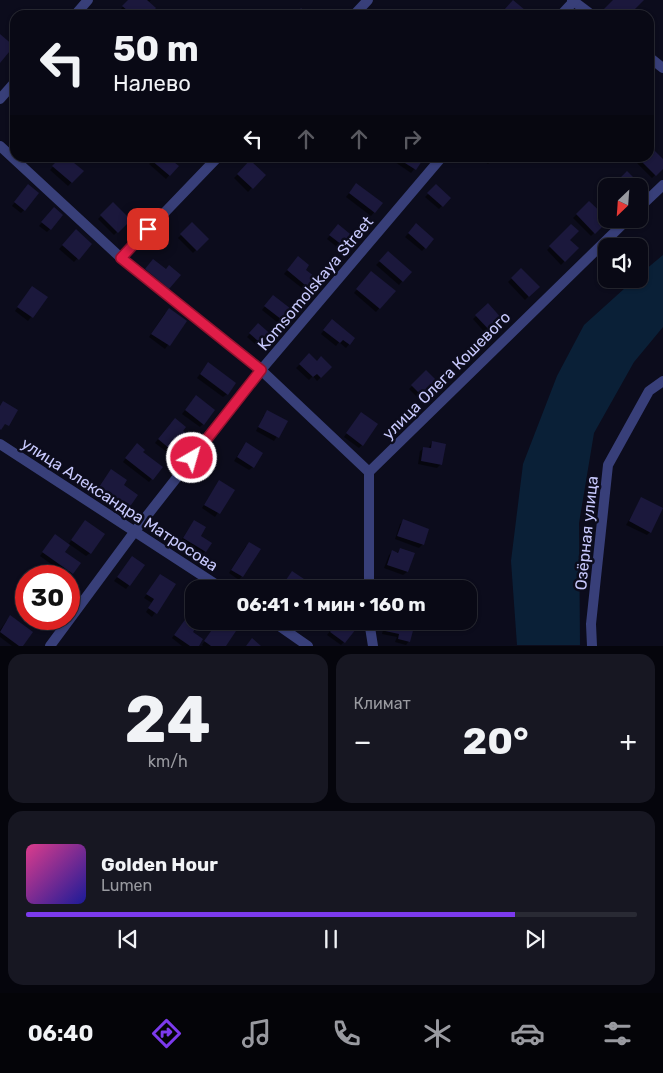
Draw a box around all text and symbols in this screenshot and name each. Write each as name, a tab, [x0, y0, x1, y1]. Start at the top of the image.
text: 50 m	[113, 28, 199, 70]
icon: left	[30, 30, 95, 95]
text: Налево	[113, 70, 191, 97]
icon: left	[239, 125, 267, 153]
icon: ahead	[292, 125, 320, 153]
icon: ahead	[345, 125, 373, 153]
icon: right	[398, 125, 426, 153]
north arrow	[598, 178, 648, 228]
map controls	[598, 178, 648, 288]
pin	[127, 208, 169, 250]
street label: Komsomolskaya Street	[254, 212, 377, 354]
icon: arrive	[134, 215, 162, 243]
button: sound	[598, 238, 648, 288]
street label: улица Олега Кошевого	[378, 307, 514, 443]
position arrow	[165, 431, 217, 483]
street label: улица Александра Матросова	[18, 434, 222, 575]
street label: Озёрная улица	[571, 475, 602, 591]
speed limit sign: 30	[15, 565, 80, 630]
text: 06:41 · 1 мин · 160 m	[236, 593, 426, 616]
text: 24	[125, 681, 211, 758]
text: Климат	[354, 694, 411, 713]
text: 20°	[463, 718, 529, 764]
text: −	[354, 725, 372, 758]
text: +	[620, 725, 637, 758]
text: km/h	[148, 752, 188, 771]
text: Golden Hour	[101, 853, 218, 876]
text: Lumen	[101, 876, 152, 895]
icon: previous	[114, 925, 142, 953]
icon: pause	[317, 925, 345, 953]
icon: next	[521, 925, 549, 953]
icon: directions	[149, 1016, 184, 1051]
icon: music	[239, 1016, 274, 1051]
icon: phone	[329, 1016, 364, 1051]
icon: climate	[420, 1016, 455, 1051]
icon: car	[510, 1016, 545, 1051]
icon: filters	[600, 1016, 635, 1051]
text: 06:40	[28, 1020, 93, 1047]

